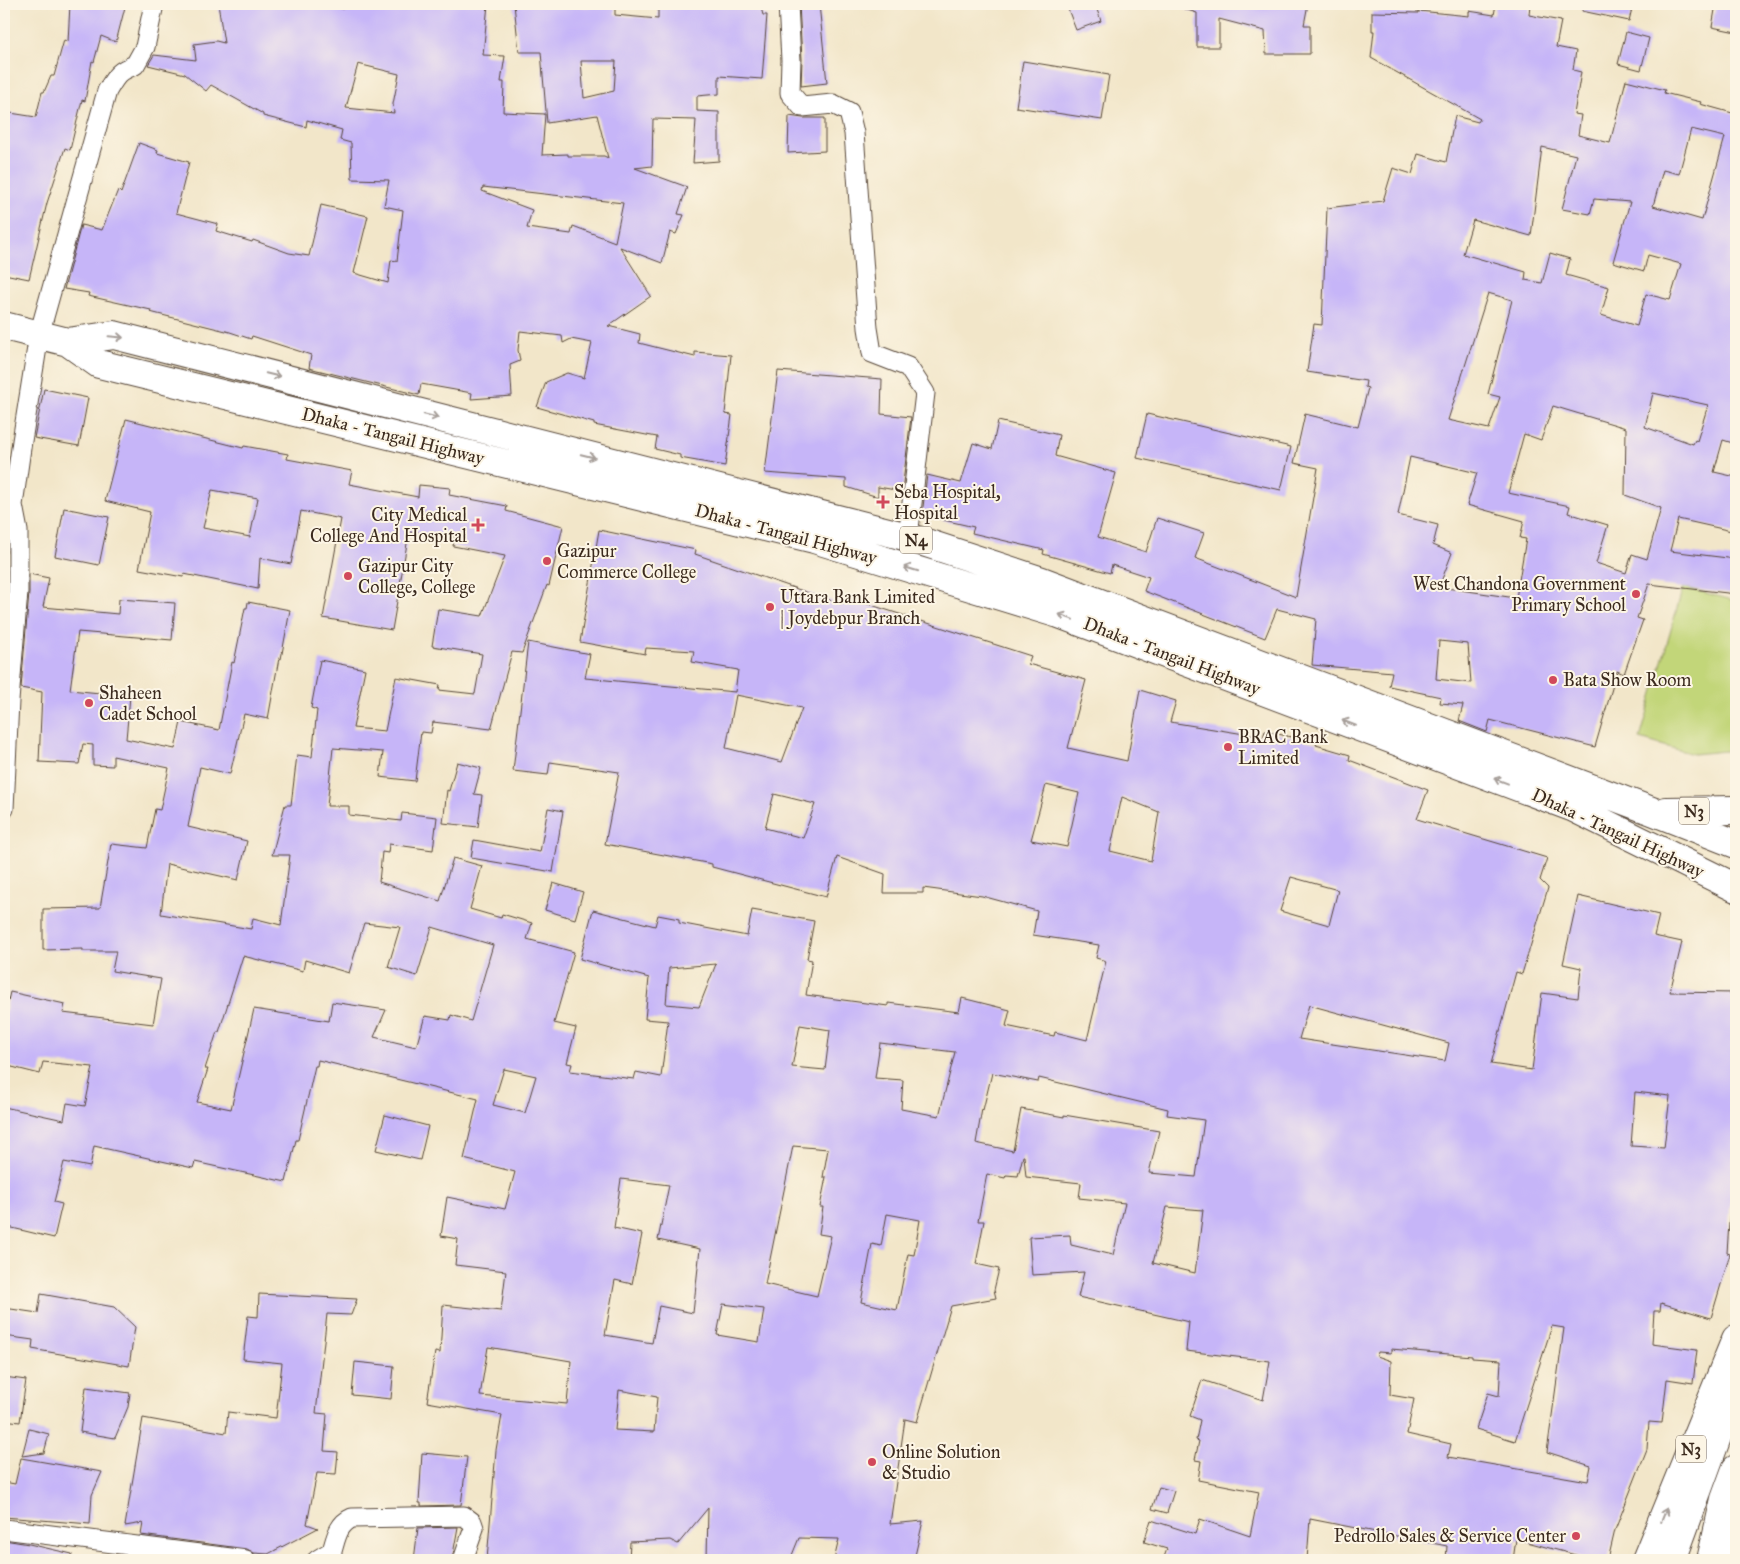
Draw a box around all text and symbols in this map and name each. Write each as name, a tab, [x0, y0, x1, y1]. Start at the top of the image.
one-way arrow	[107, 332, 123, 341]
one-way arrow	[265, 371, 281, 381]
street label: Dhaka - Tangail Highway	[299, 403, 487, 470]
one-way arrow	[422, 411, 438, 421]
one-way arrow	[580, 452, 596, 461]
place label: Seba Hospital, Hospital	[894, 481, 1001, 524]
marker: Seba Hospital, Hospital	[876, 495, 890, 509]
street label: Dhaka - Tangail Highway	[692, 499, 880, 570]
place label: City Medical College And Hospital	[310, 504, 467, 548]
marker: City Medical College And Hospital	[471, 518, 485, 532]
road number: N4	[900, 526, 932, 554]
place label: Gazipur Commerce College	[557, 540, 696, 584]
place label: Gazipur City College, College	[358, 555, 475, 599]
marker: Gazipur Commerce College	[541, 555, 553, 567]
one-way arrow	[903, 563, 919, 573]
marker: Gazipur City College, College	[342, 570, 354, 582]
place label: West Chandona Government Primary School	[1413, 573, 1627, 616]
place label: Uttara Bank Limited | Joydebpur Branch	[780, 586, 935, 630]
marker: West Chandona Government Primary School	[1630, 588, 1642, 600]
marker: Uttara Bank Limited | Joydebpur Branch	[764, 601, 776, 613]
one-way arrow	[1059, 612, 1074, 621]
street label: Dhaka - Tangail Highway	[1080, 612, 1264, 701]
place label: Bata Show Room	[1563, 669, 1691, 691]
marker: Bata Show Room	[1547, 674, 1559, 686]
place label: Shaheen Cadet School	[99, 682, 197, 725]
marker: Shaheen Cadet School	[83, 697, 95, 709]
one-way arrow	[1342, 718, 1357, 727]
place label: BRAC Bank Limited	[1238, 726, 1329, 769]
marker: BRAC Bank Limited	[1222, 741, 1234, 753]
one-way arrow	[1494, 775, 1509, 785]
street label: Dhaka - Tangail Highway	[1528, 783, 1708, 884]
road number: N3	[1679, 798, 1709, 824]
road number: N3	[1676, 1436, 1706, 1462]
place label: Online Solution & Studio	[882, 1441, 1001, 1484]
marker: Online Solution & Studio	[866, 1456, 878, 1468]
one-way arrow	[1660, 1508, 1670, 1523]
place label: Pedrollo Sales & Service Center	[1334, 1525, 1566, 1547]
marker: Pedrollo Sales & Service Center	[1570, 1530, 1582, 1542]

